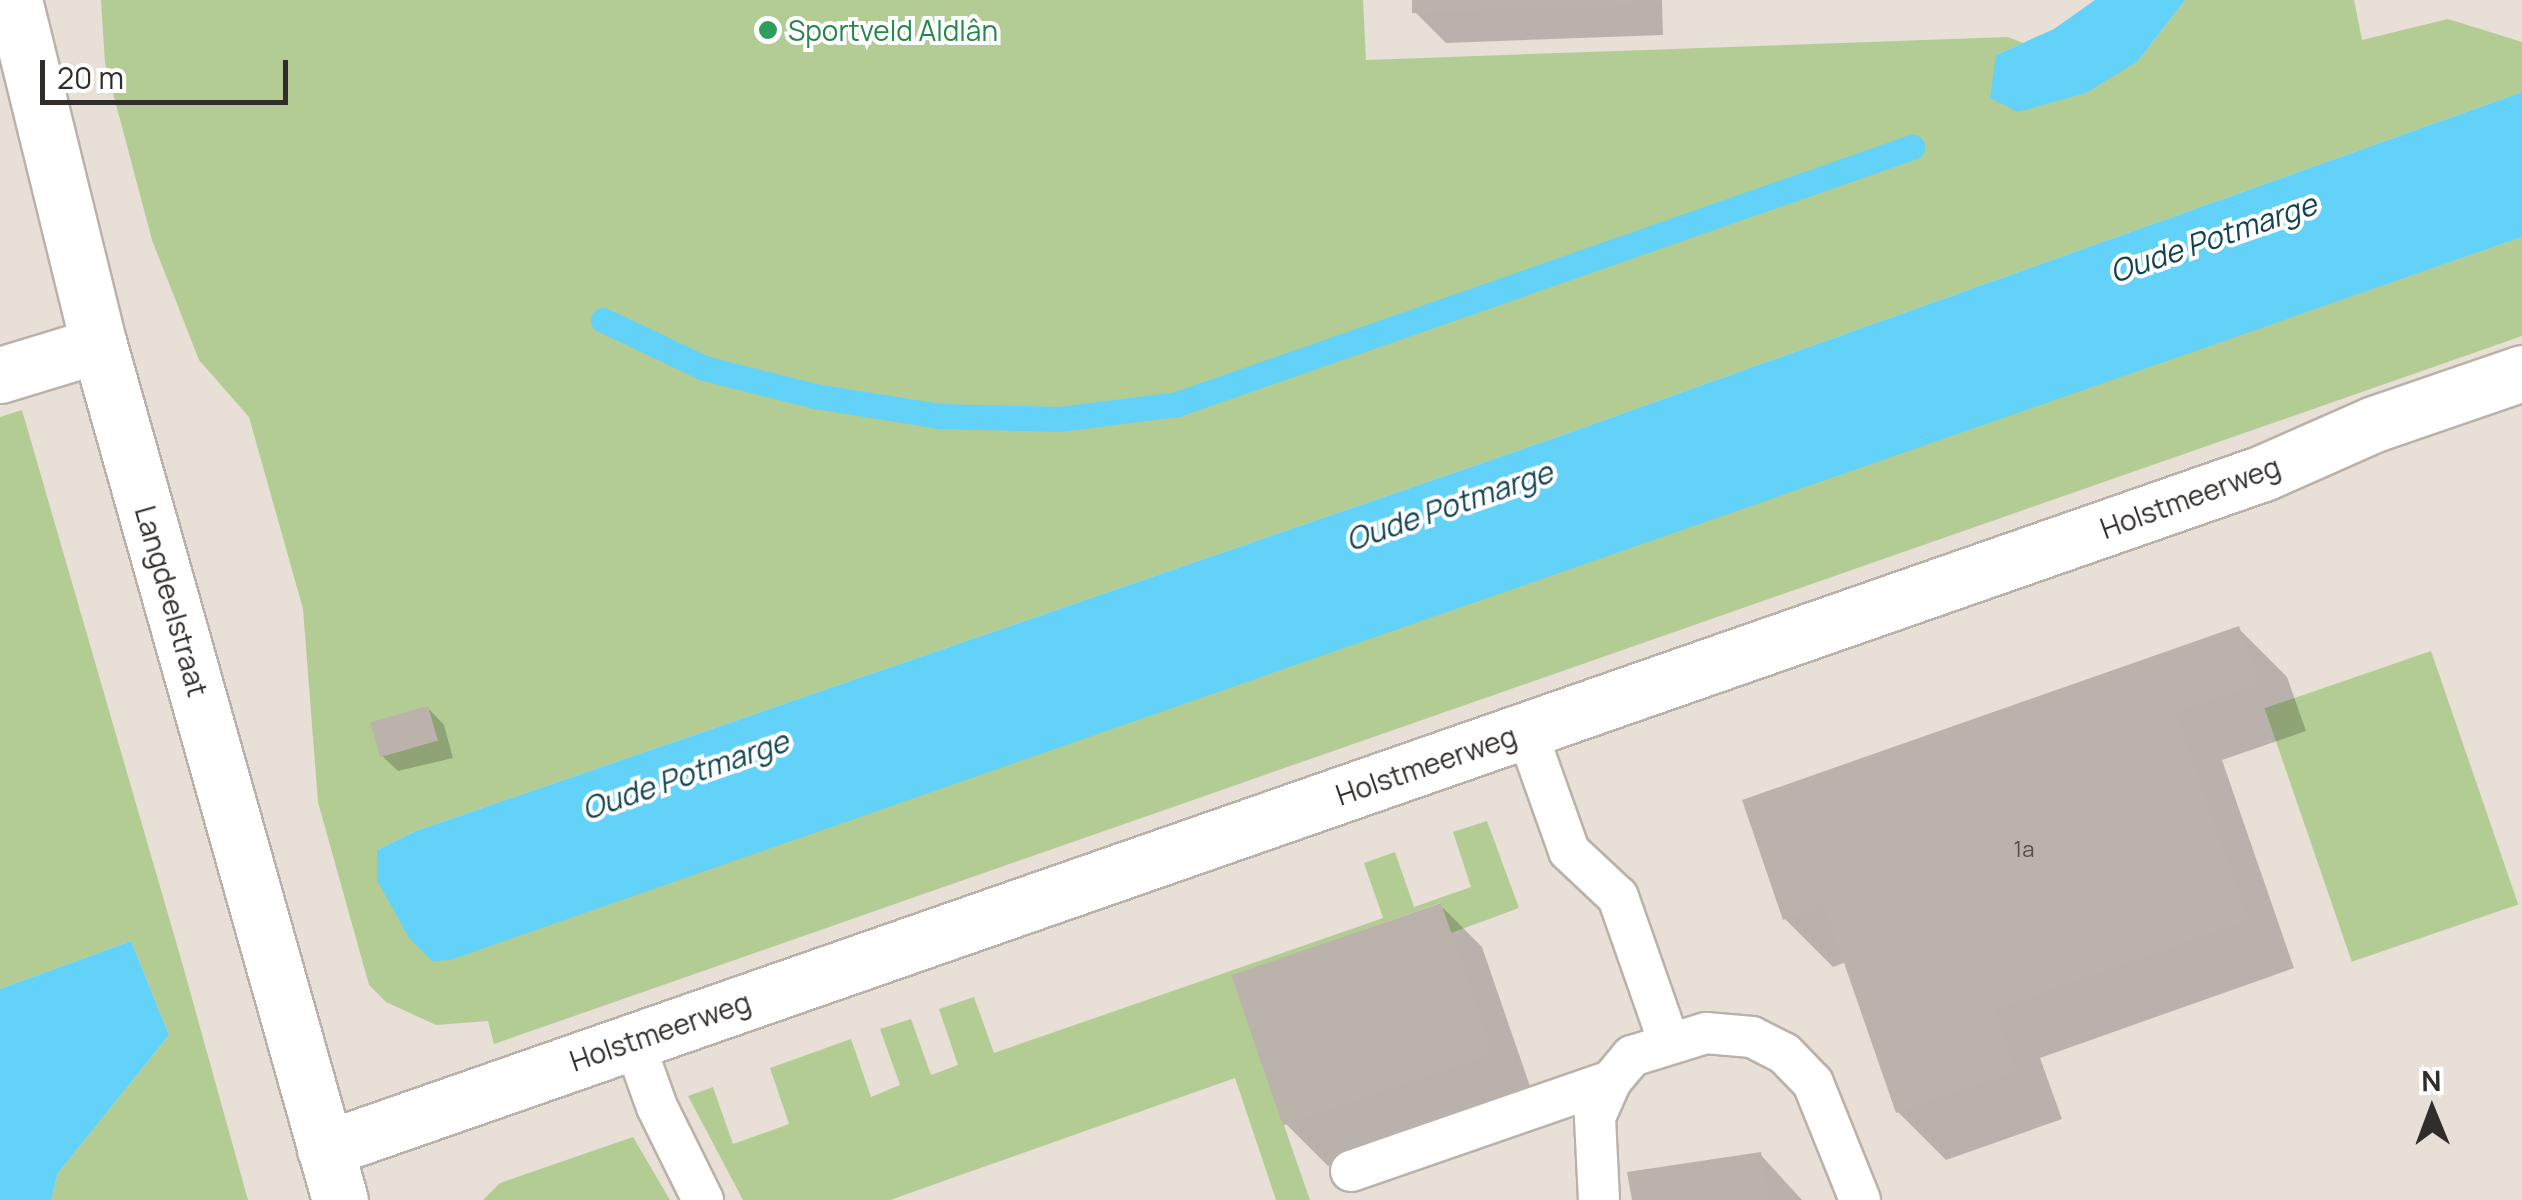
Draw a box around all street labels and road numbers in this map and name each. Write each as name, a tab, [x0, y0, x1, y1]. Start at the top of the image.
street label: Holstmeerweg	[2096, 449, 2284, 545]
street label: Langdeelstraat	[129, 502, 215, 700]
street label: Holstmeerweg	[1331, 718, 1521, 812]
street label: Holstmeerweg	[565, 984, 755, 1078]

